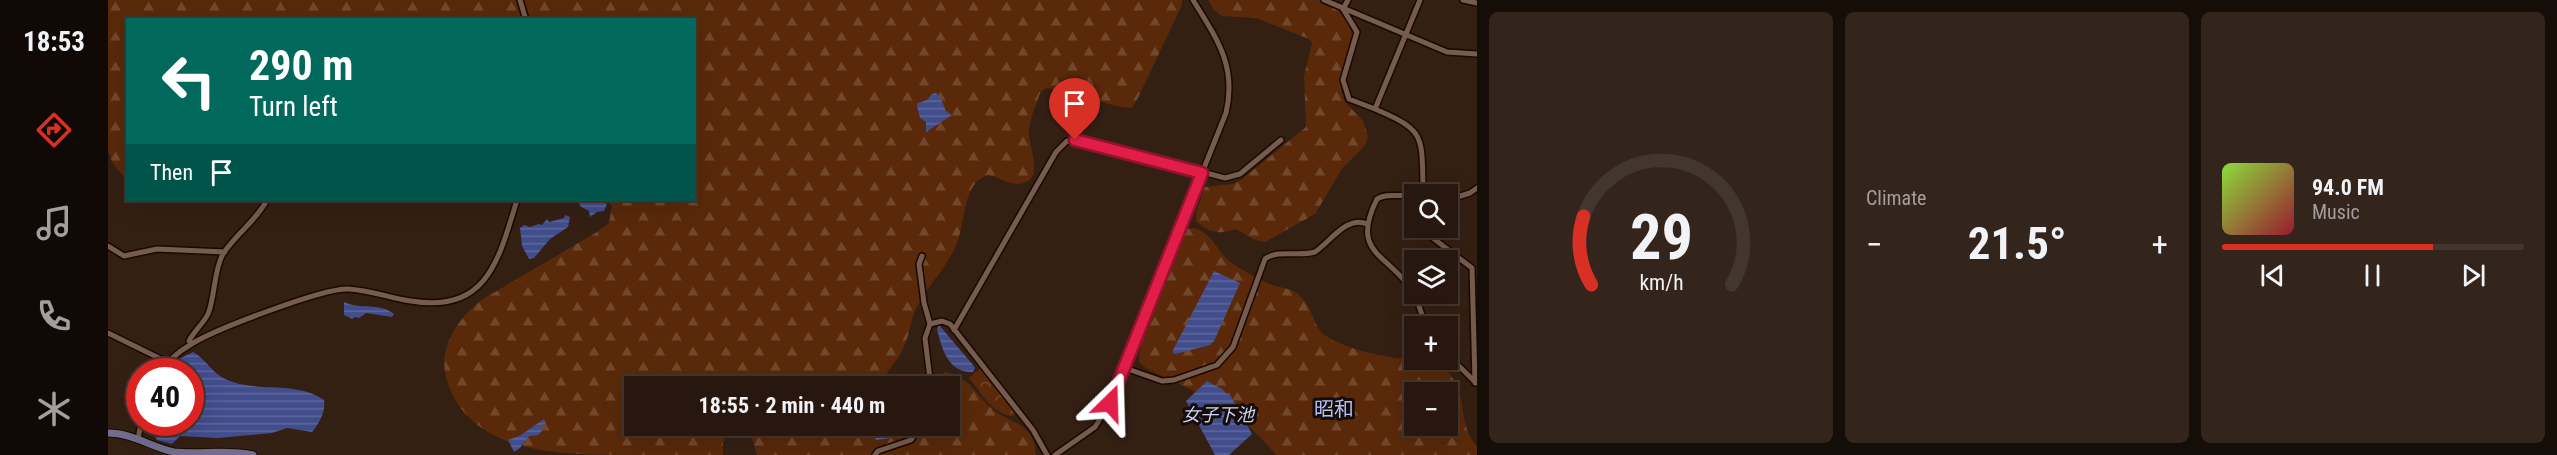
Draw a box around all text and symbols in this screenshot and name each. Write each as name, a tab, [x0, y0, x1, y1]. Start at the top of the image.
text: 18:53	[23, 26, 85, 58]
text: 290 m	[249, 41, 354, 90]
icon: left	[150, 42, 228, 120]
pin	[1049, 78, 1100, 140]
icon: arrive	[1058, 87, 1091, 120]
text: Turn left	[249, 91, 338, 123]
icon: directions	[33, 109, 75, 151]
icon: arrive	[205, 156, 238, 189]
text: Then	[150, 160, 193, 185]
text: 94.0 FM	[2312, 175, 2384, 200]
map controls	[1404, 184, 1458, 436]
button: search	[1404, 184, 1458, 238]
text: Climate	[1866, 186, 1926, 210]
text: Music	[2312, 200, 2360, 224]
text: 29	[1629, 201, 1693, 274]
icon: music	[33, 202, 75, 244]
text: 21.5°	[1968, 217, 2066, 270]
text: −	[1866, 225, 1883, 264]
text: +	[2152, 225, 2168, 264]
button: layers	[1404, 250, 1458, 304]
icon: previous	[2256, 259, 2289, 292]
icon: pause	[2356, 259, 2389, 292]
icon: next	[2457, 259, 2490, 292]
text: km/h	[1639, 270, 1683, 295]
icon: phone	[33, 295, 75, 337]
button: +	[1404, 316, 1458, 370]
speed limit sign: 40	[126, 358, 204, 436]
position arrow	[1078, 371, 1142, 435]
button: −	[1404, 382, 1458, 436]
icon: climate	[33, 388, 75, 430]
text: 18:55 · 2 min · 440 m	[699, 393, 885, 418]
district label: 昭和	[1314, 397, 1354, 421]
water label: 女子下池	[1182, 404, 1256, 425]

